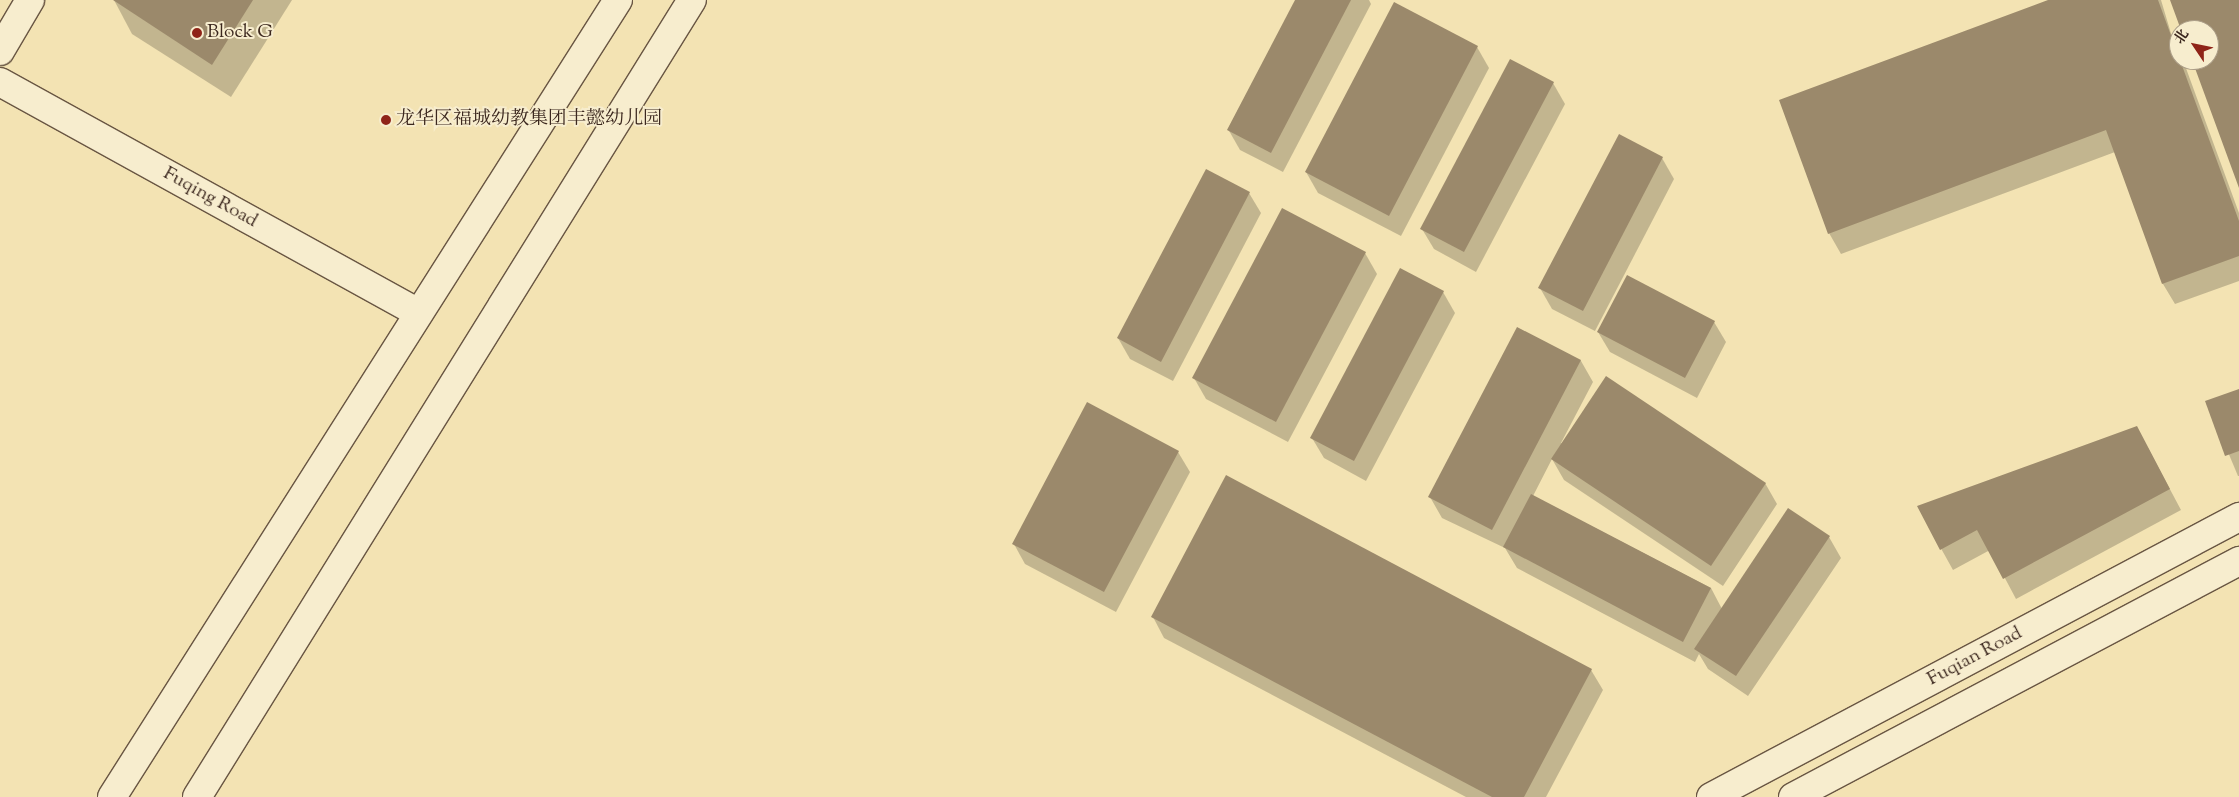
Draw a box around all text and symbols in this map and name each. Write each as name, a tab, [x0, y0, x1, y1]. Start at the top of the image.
north arrow	[2169, 20, 2219, 70]
place label: Block G	[207, 22, 273, 44]
text: 北	[2170, 26, 2195, 49]
marker: Block G	[191, 27, 203, 39]
place label: 龙华区福城幼教集团丰懿幼儿园	[396, 109, 662, 131]
marker: 龙华区福城幼教集团丰懿幼儿园	[380, 114, 392, 126]
street label: Fuqing Road	[159, 163, 261, 233]
street label: Fuqian Road	[1924, 623, 2026, 691]

